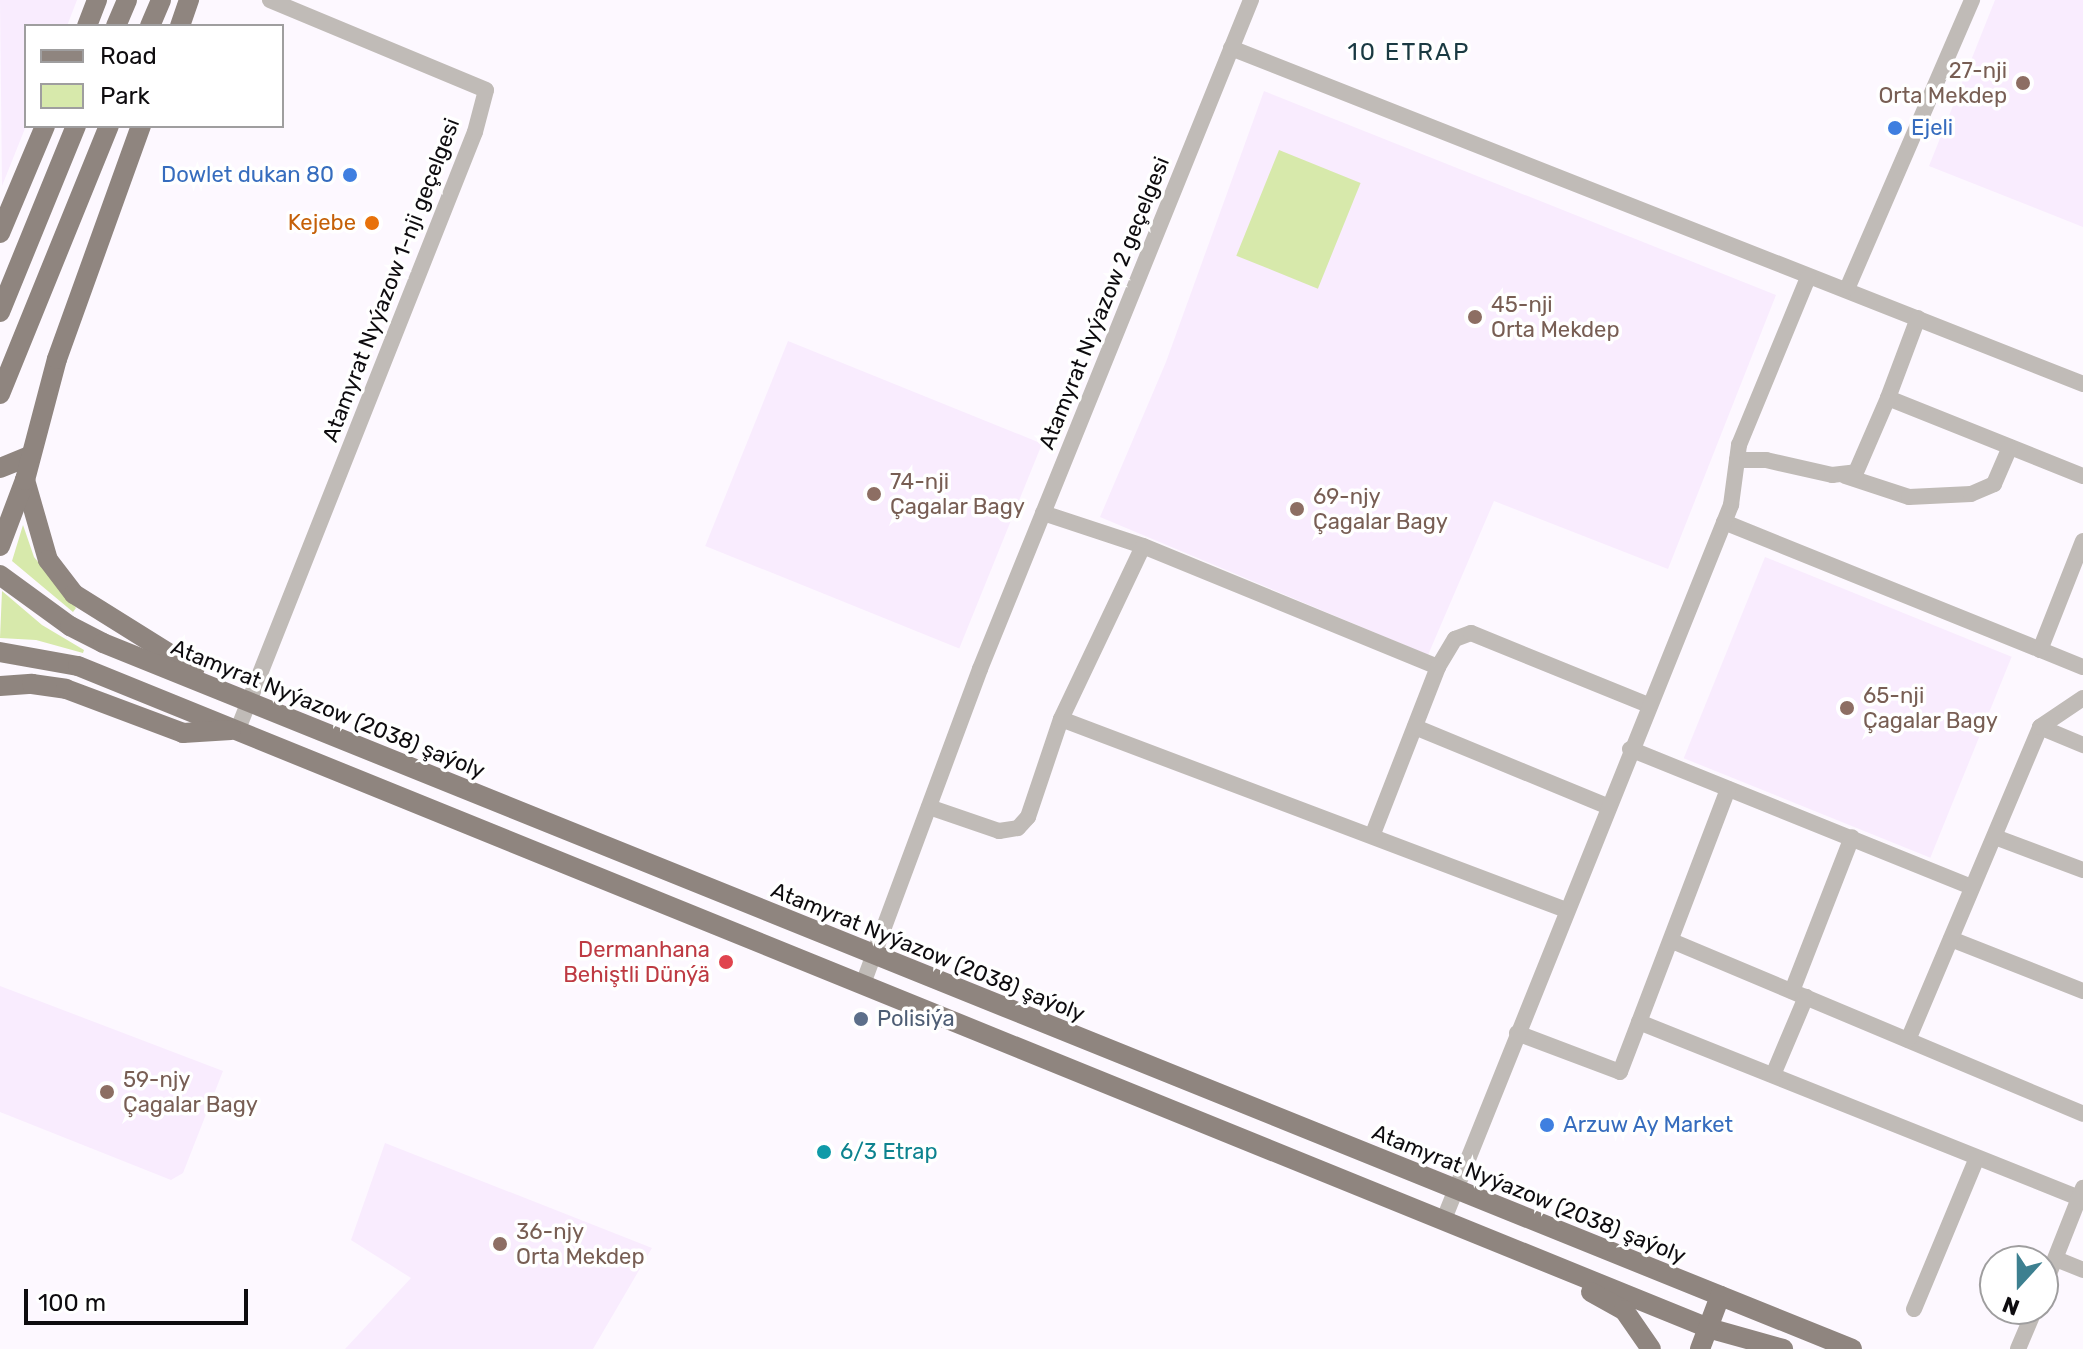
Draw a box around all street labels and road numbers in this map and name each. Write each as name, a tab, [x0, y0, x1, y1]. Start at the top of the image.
street label: Atamyrat Nyýazow 1-nji geçelgesi	[317, 114, 465, 446]
street label: Atamyrat Nyýazow 2 geçelgesi	[1033, 153, 1175, 453]
street label: Atamyrat Nyýazow (2038) şaýoly	[167, 634, 489, 784]
street label: Atamyrat Nyýazow (2038) şaýoly	[767, 877, 1089, 1027]
street label: Atamyrat Nyýazow (2038) şaýoly	[1368, 1119, 1690, 1269]

